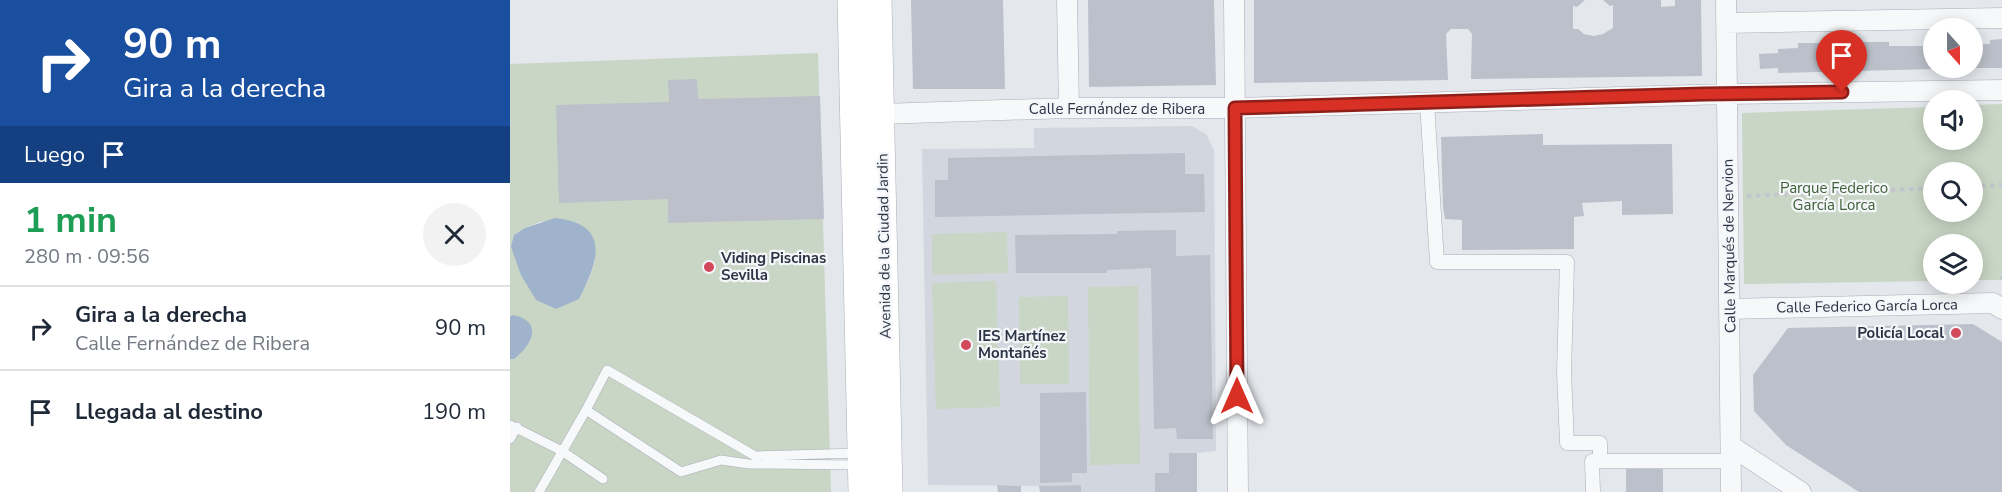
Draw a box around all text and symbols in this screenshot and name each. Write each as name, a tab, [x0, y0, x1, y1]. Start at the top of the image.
text: 90 m	[123, 16, 222, 73]
north arrow	[1923, 18, 1983, 78]
map controls	[1923, 18, 1983, 294]
icon: right	[24, 24, 102, 102]
pin	[1816, 30, 1867, 92]
icon: arrive	[1825, 39, 1858, 72]
text: Gira a la derecha	[123, 70, 326, 107]
button: sound	[1923, 90, 1983, 150]
street label: Calle Fernández de Ribera	[1029, 99, 1205, 119]
icon: arrive	[97, 138, 130, 171]
text: Luego	[24, 140, 85, 170]
street label: Avenida de la Ciudad Jardin	[872, 153, 896, 339]
street label: Calle Marqués de Nervion	[1717, 159, 1741, 333]
button: search	[1923, 162, 1983, 222]
park label: Parque Federico García Lorca	[1780, 178, 1888, 215]
text: 1 min	[24, 196, 117, 245]
button: close	[423, 203, 486, 266]
button: layers	[1923, 234, 1983, 294]
text: 280 m · 09:56	[24, 243, 150, 270]
place label: Viding Piscinas Sevilla	[720, 248, 826, 285]
marker: Viding Piscinas Sevilla	[702, 260, 716, 274]
street label: Calle Federico García Lorca	[1776, 294, 1958, 318]
text: Gira a la derecha	[75, 300, 247, 330]
icon: right	[24, 312, 57, 345]
text: 90 m	[435, 313, 486, 343]
place label: Policía Local	[1857, 323, 1944, 343]
place label: IES Martínez Montañés	[978, 326, 1066, 363]
marker: Policía Local	[1949, 326, 1963, 340]
text: Calle Fernández de Ribera	[75, 330, 310, 357]
marker: IES Martínez Montañés	[959, 338, 973, 352]
position arrow	[1205, 364, 1269, 428]
icon: arrive	[24, 396, 57, 429]
text: Llegada al destino	[75, 397, 263, 427]
text: 190 m	[422, 397, 486, 427]

